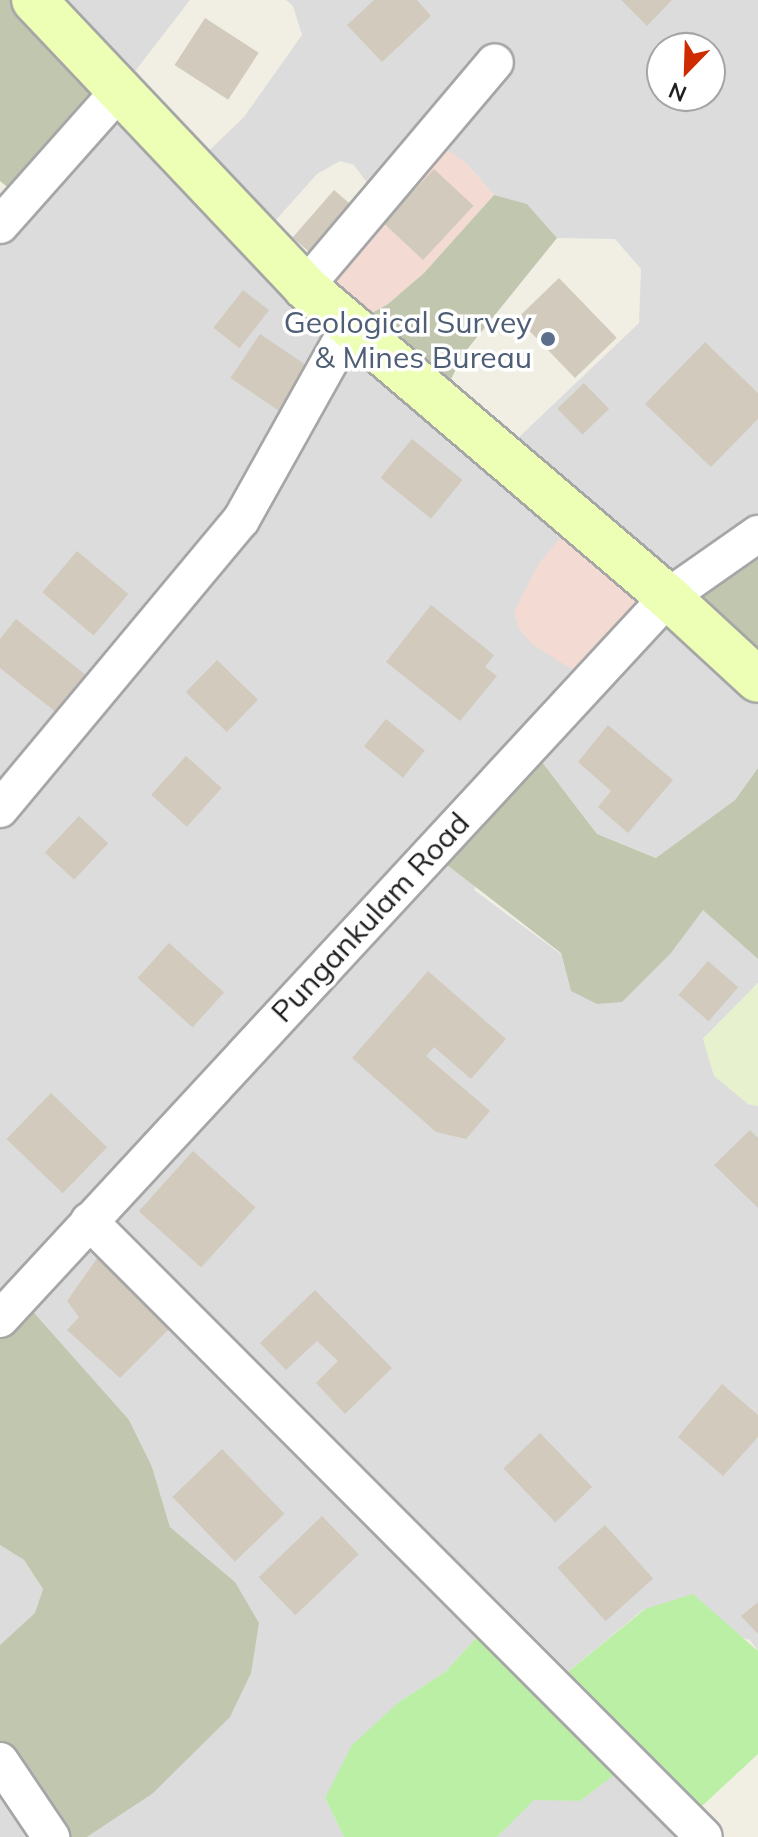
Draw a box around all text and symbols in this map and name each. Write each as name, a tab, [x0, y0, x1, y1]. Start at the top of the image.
north arrow	[646, 32, 726, 112]
text: N	[664, 76, 691, 108]
place label: Geological Survey & Mines Bureau	[284, 304, 532, 374]
marker: Geological Survey & Mines Bureau	[539, 330, 557, 348]
street label: Pungankulam Road	[264, 805, 476, 1029]

